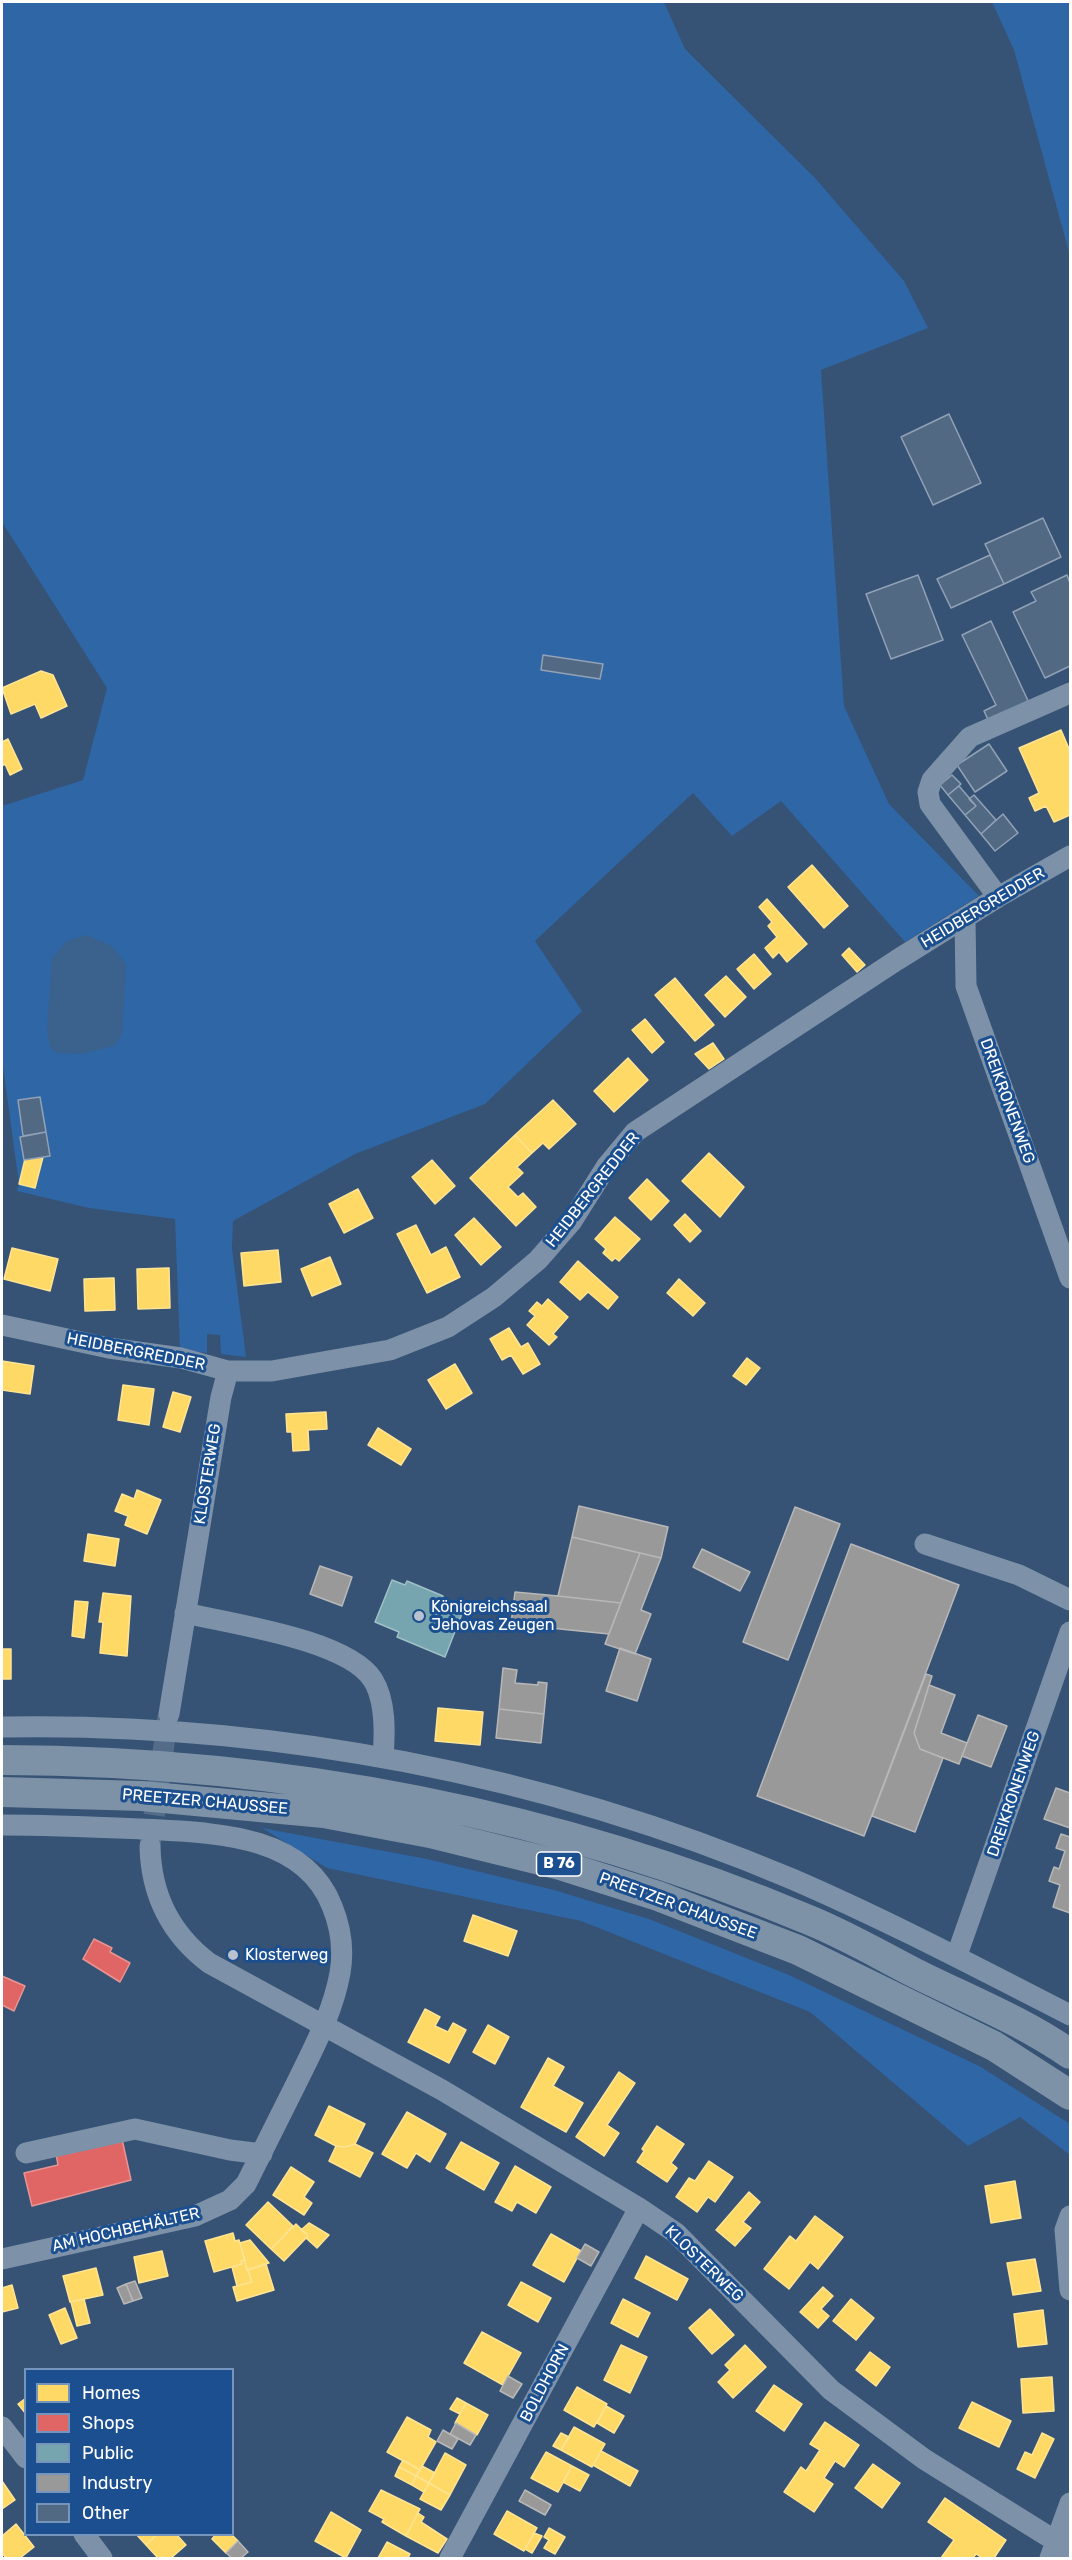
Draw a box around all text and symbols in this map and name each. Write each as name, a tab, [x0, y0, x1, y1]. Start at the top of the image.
street label: HEIDBERGREDDER	[918, 864, 1048, 952]
street label: DREIKRONENWEG	[975, 1036, 1039, 1166]
street label: HEIDBERGREDDER	[542, 1129, 644, 1251]
street label: HEIDBERGREDDER	[65, 1329, 207, 1375]
street label: KLOSTERWEG	[191, 1422, 225, 1526]
place label: Königreichssaal Jehovas Zeugen	[431, 1597, 554, 1635]
marker: Königreichssaal Jehovas Zeugen	[412, 1609, 426, 1623]
street label: DREIKRONENWEG	[983, 1729, 1045, 1859]
street label: PREETZER CHAUSSEE	[121, 1785, 289, 1819]
road number: B 76	[536, 1852, 582, 1876]
street label: PREETZER CHAUSSEE	[597, 1869, 759, 1943]
place label: Klosterweg	[245, 1945, 328, 1965]
marker: Klosterweg	[226, 1948, 240, 1962]
street label: AM HOCHBEHÄLTER	[50, 2204, 202, 2256]
street label: KLOSTERWEG	[661, 2222, 747, 2306]
street label: BOLDHORN	[516, 2341, 574, 2425]
legend	[24, 2368, 234, 2536]
text: Homes	[82, 2382, 140, 2404]
text: Shops	[82, 2412, 134, 2434]
text: Public	[82, 2442, 134, 2464]
text: Industry	[82, 2472, 152, 2494]
text: Other	[82, 2502, 129, 2524]

